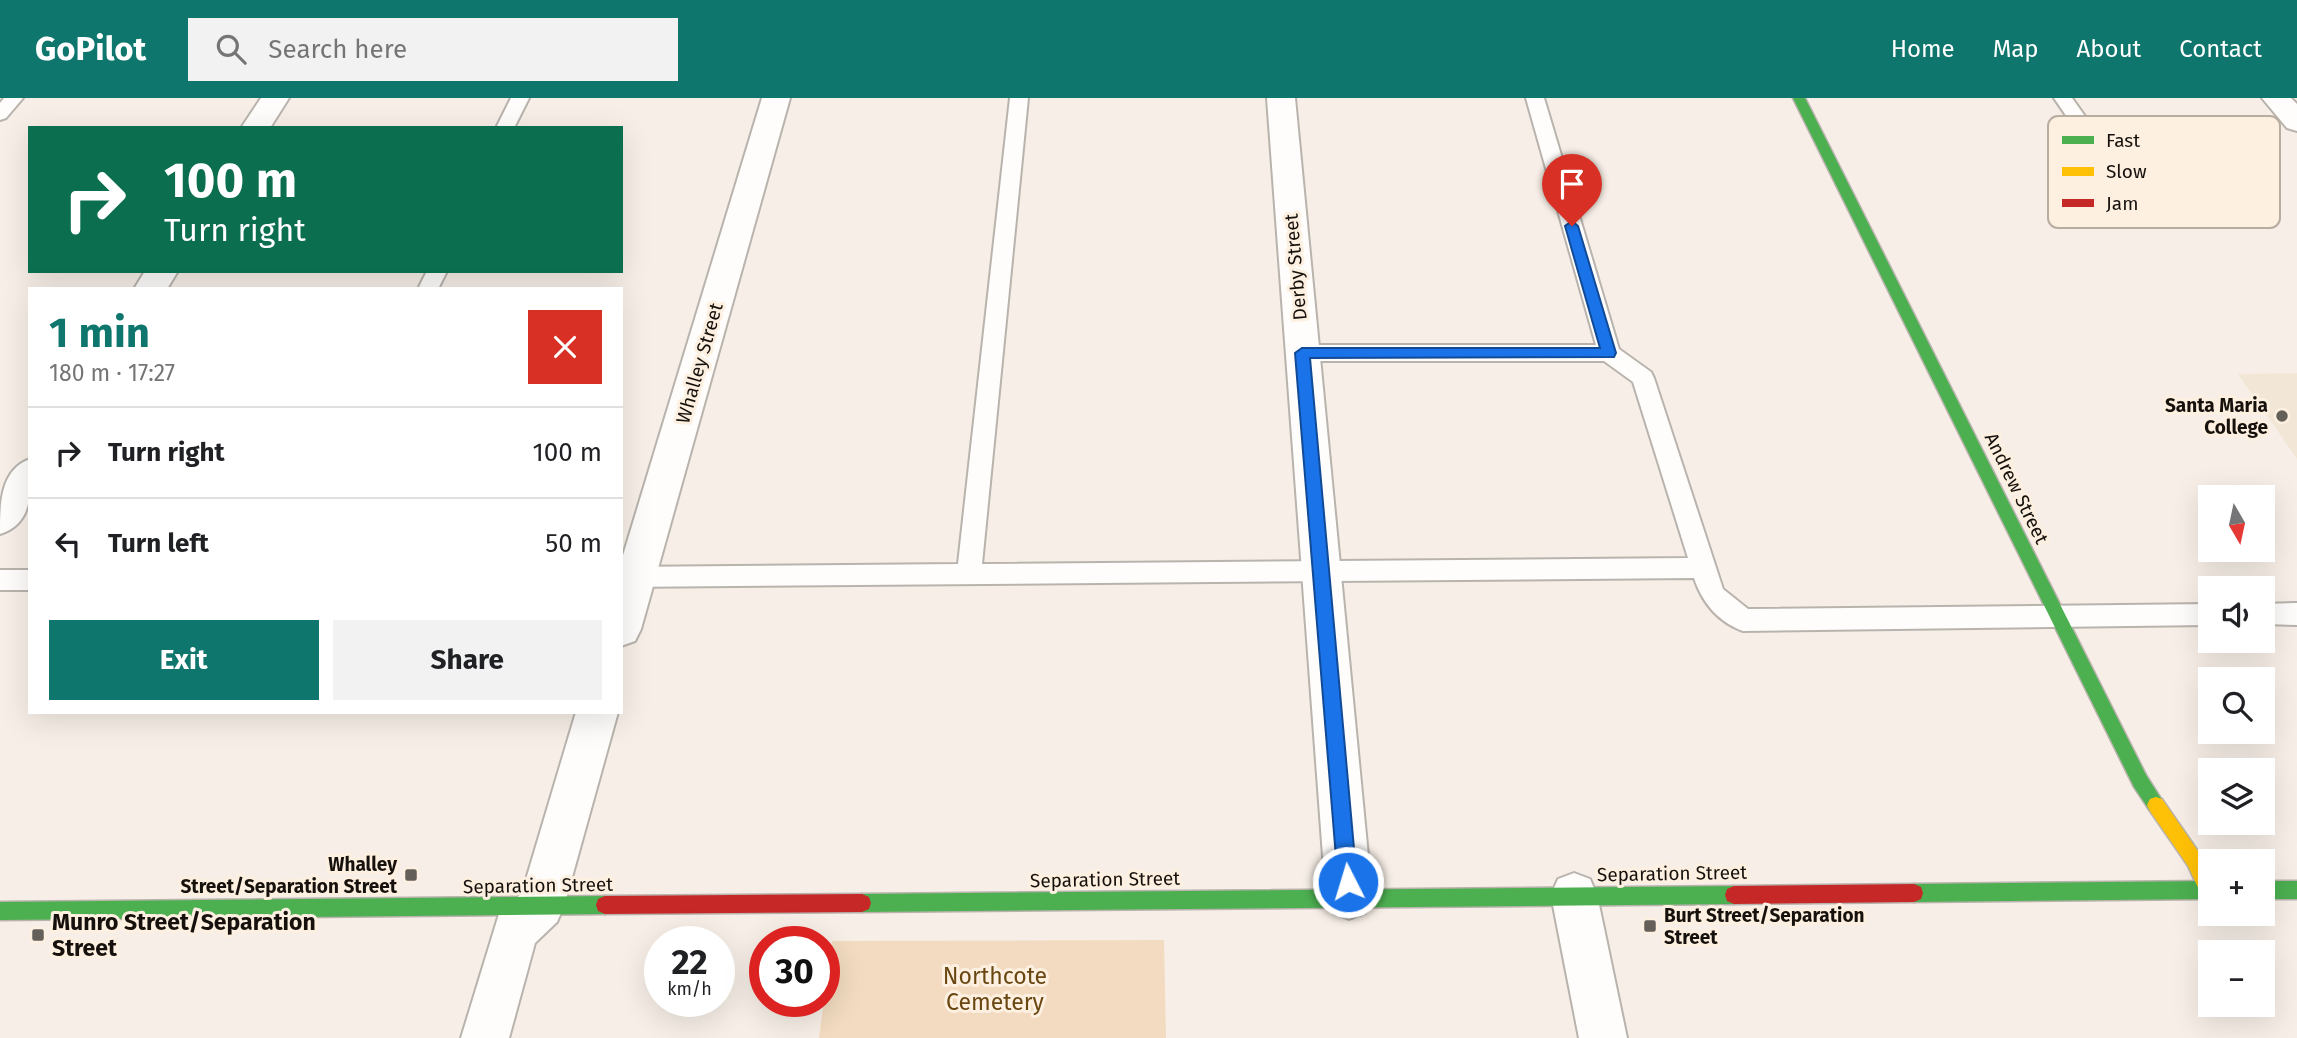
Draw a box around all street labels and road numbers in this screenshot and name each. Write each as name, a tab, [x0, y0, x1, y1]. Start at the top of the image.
street label: Derby Street	[1279, 212, 1312, 321]
street label: Whalley Street	[671, 300, 728, 426]
street label: Andrew Street	[1980, 429, 2053, 548]
street label: Separation Street	[1597, 861, 1747, 886]
street label: Separation Street	[1030, 867, 1180, 892]
street label: Separation Street	[463, 873, 613, 898]

